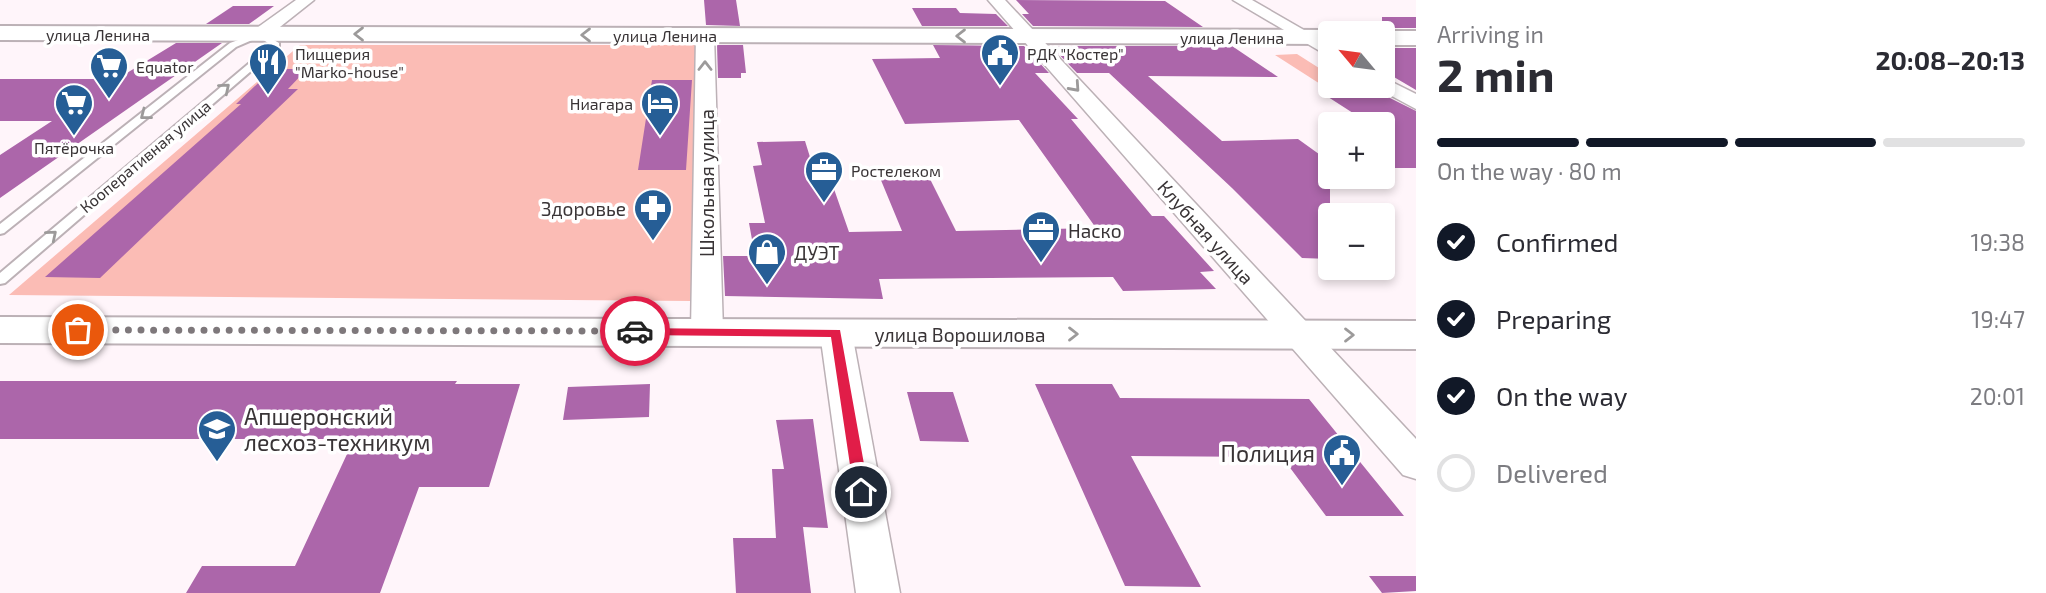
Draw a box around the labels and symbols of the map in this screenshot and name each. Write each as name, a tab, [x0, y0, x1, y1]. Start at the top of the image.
north arrow	[1318, 21, 1395, 98]
street label: улица Ленина	[46, 25, 150, 45]
one-way arrow	[353, 26, 364, 42]
street label: улица Ленина	[613, 26, 717, 46]
one-way arrow	[581, 27, 591, 43]
one-way arrow	[955, 28, 966, 44]
street label: улица Ленина	[1180, 28, 1284, 48]
public building icon: РДК "Костер"	[979, 32, 1021, 87]
restaurant icon: Пиццерия "Marko-house"	[247, 41, 289, 96]
place label: Пиццерия "Marko-house"	[295, 44, 404, 81]
place label: РДК "Костер"	[1027, 44, 1124, 63]
supermarket icon: Equator	[88, 45, 130, 100]
place label: Equator	[136, 57, 194, 76]
one-way arrow	[697, 61, 713, 71]
one-way arrow	[1067, 79, 1079, 92]
supermarket icon: Пятёрочка	[53, 82, 95, 137]
hotel icon: Ниагара	[639, 82, 681, 137]
one-way arrow	[217, 84, 230, 96]
place label: Ниагара	[570, 94, 633, 113]
street label: Кооперативная улица	[76, 96, 215, 217]
one-way arrow	[140, 107, 152, 120]
street label: Школьная улица	[695, 109, 719, 257]
place label: Пятёрочка	[34, 138, 114, 157]
office icon: Ростелеком	[803, 149, 845, 204]
place label: Ростелеком	[851, 161, 941, 180]
street label: Клубная улица	[1152, 175, 1259, 290]
pharmacy icon: Здоровье	[632, 187, 674, 242]
place label: Здоровье	[541, 197, 626, 220]
office icon: Наско	[1020, 209, 1062, 264]
place label: Наско	[1068, 219, 1122, 242]
one-way arrow	[44, 231, 57, 243]
shop icon: ДУЭТ	[746, 231, 788, 286]
place label: ДУЭТ	[794, 241, 840, 264]
courier	[600, 296, 670, 366]
pin	[48, 300, 108, 360]
street label: улица Ворошилова	[875, 323, 1045, 347]
one-way arrow	[1068, 326, 1078, 342]
one-way arrow	[1344, 327, 1355, 343]
place label: Апшеронский лесхоз-техникум	[244, 402, 430, 457]
school or university icon: Апшеронский лесхоз-техникум	[196, 408, 238, 463]
public building icon: Полиция	[1321, 432, 1363, 487]
place label: Полиция	[1221, 439, 1315, 467]
pin	[831, 462, 891, 522]

